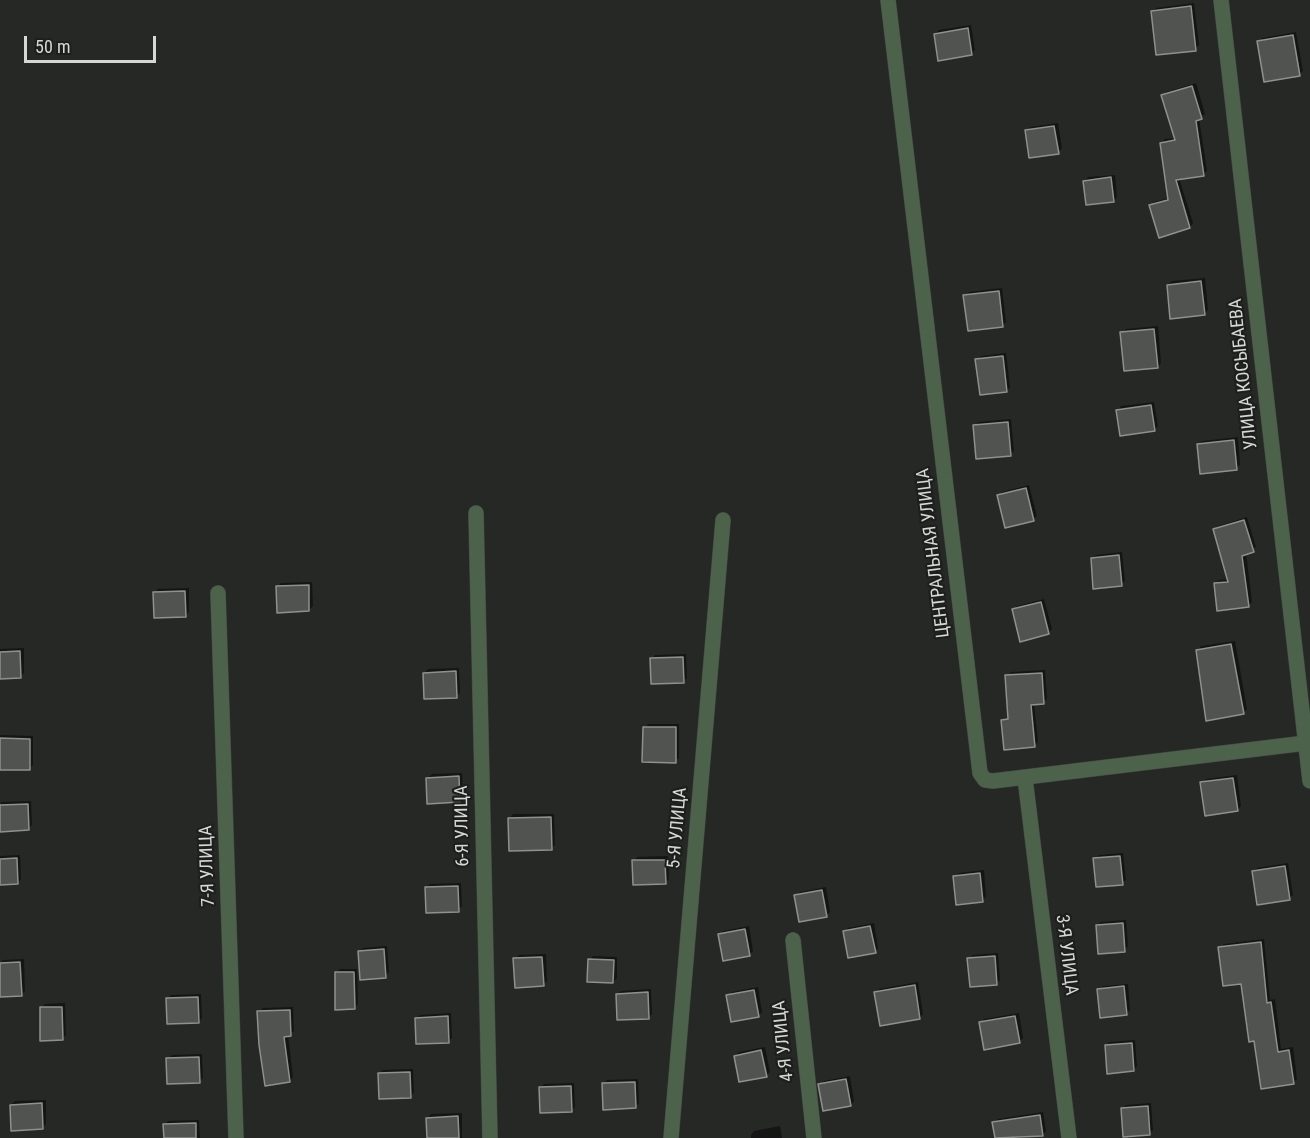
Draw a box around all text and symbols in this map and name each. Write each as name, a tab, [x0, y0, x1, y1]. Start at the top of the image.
scale bar	[27, 24, 159, 62]
text: 50 m	[35, 36, 70, 57]
street label: УЛИЦА КОСЫБАЕВА	[1225, 297, 1263, 451]
street label: ЦЕНТРАЛЬНАЯ УЛИЦА	[913, 467, 955, 639]
street label: 6-Я УЛИЦА	[451, 785, 475, 867]
street label: 5-Я УЛИЦА	[664, 787, 692, 869]
street label: 7-Я УЛИЦА	[196, 825, 220, 907]
street label: 3-Я УЛИЦА	[1050, 913, 1082, 997]
street label: 4-Я УЛИЦА	[769, 999, 799, 1083]

